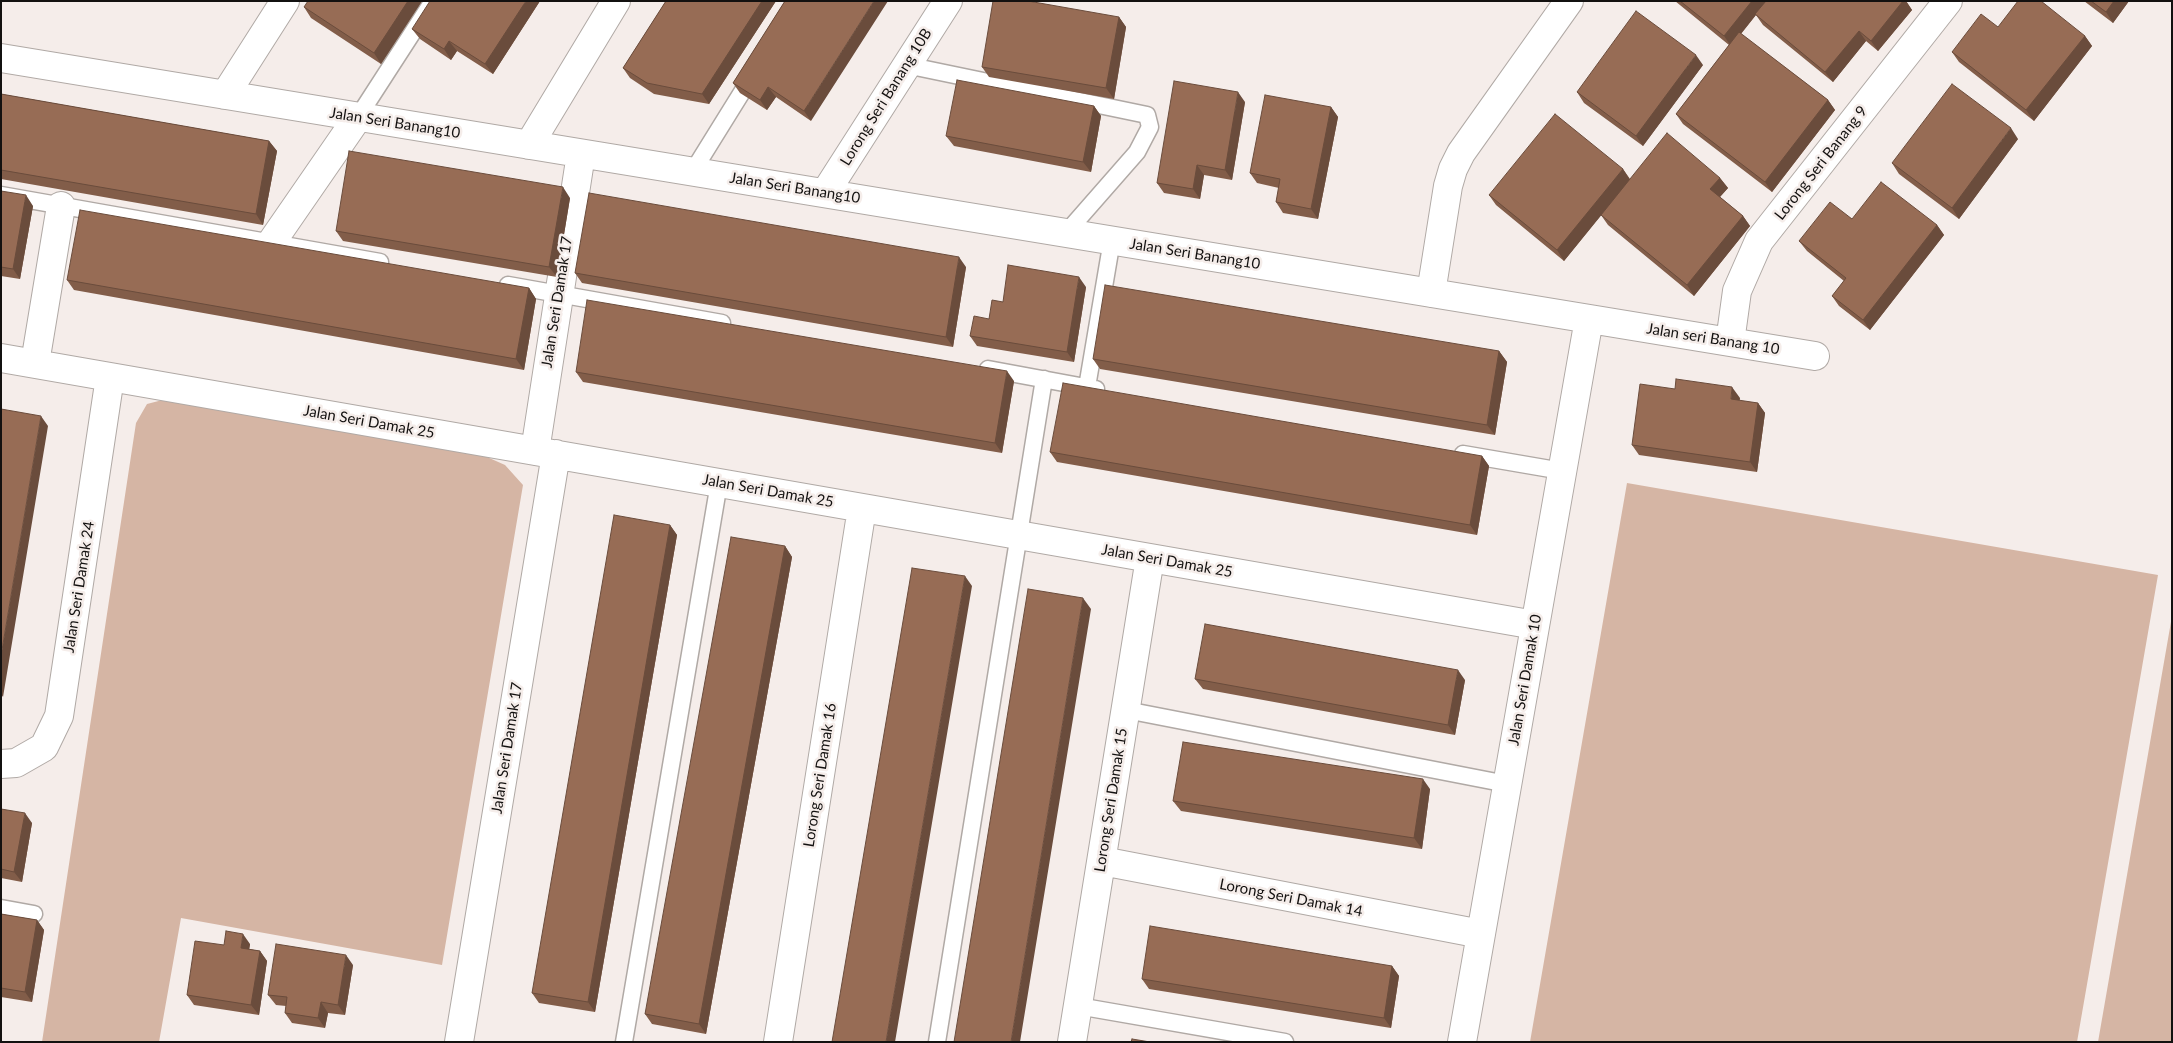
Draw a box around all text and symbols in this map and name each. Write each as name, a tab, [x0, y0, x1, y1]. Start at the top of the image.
street label: Lorong Seri Banang 10B	[836, 25, 936, 169]
street label: Lorong Seri Banang 9	[1771, 102, 1871, 224]
street label: Jalan Seri Banang10	[328, 104, 462, 142]
street label: Jalan Seri Banang10	[728, 169, 862, 207]
street label: Jalan Seri Damak 17	[538, 235, 576, 369]
street label: Jalan Seri Banang10	[1128, 235, 1262, 273]
street label: Jalan seri Banang 10	[1645, 320, 1781, 358]
street label: Jalan Seri Damak 25	[302, 402, 436, 442]
street label: Jalan Seri Damak 25	[701, 471, 835, 511]
street label: Jalan Seri Damak 24	[60, 520, 98, 654]
street label: Jalan Seri Damak 25	[1100, 541, 1234, 581]
street label: Jalan Seri Damak 10	[1505, 613, 1545, 747]
street label: Jalan Seri Damak 17	[488, 681, 526, 815]
street label: Lorong Seri Damak 16	[800, 702, 840, 848]
street label: Lorong Seri Damak 15	[1091, 727, 1131, 873]
street label: Lorong Seri Damak 14	[1218, 875, 1364, 921]

